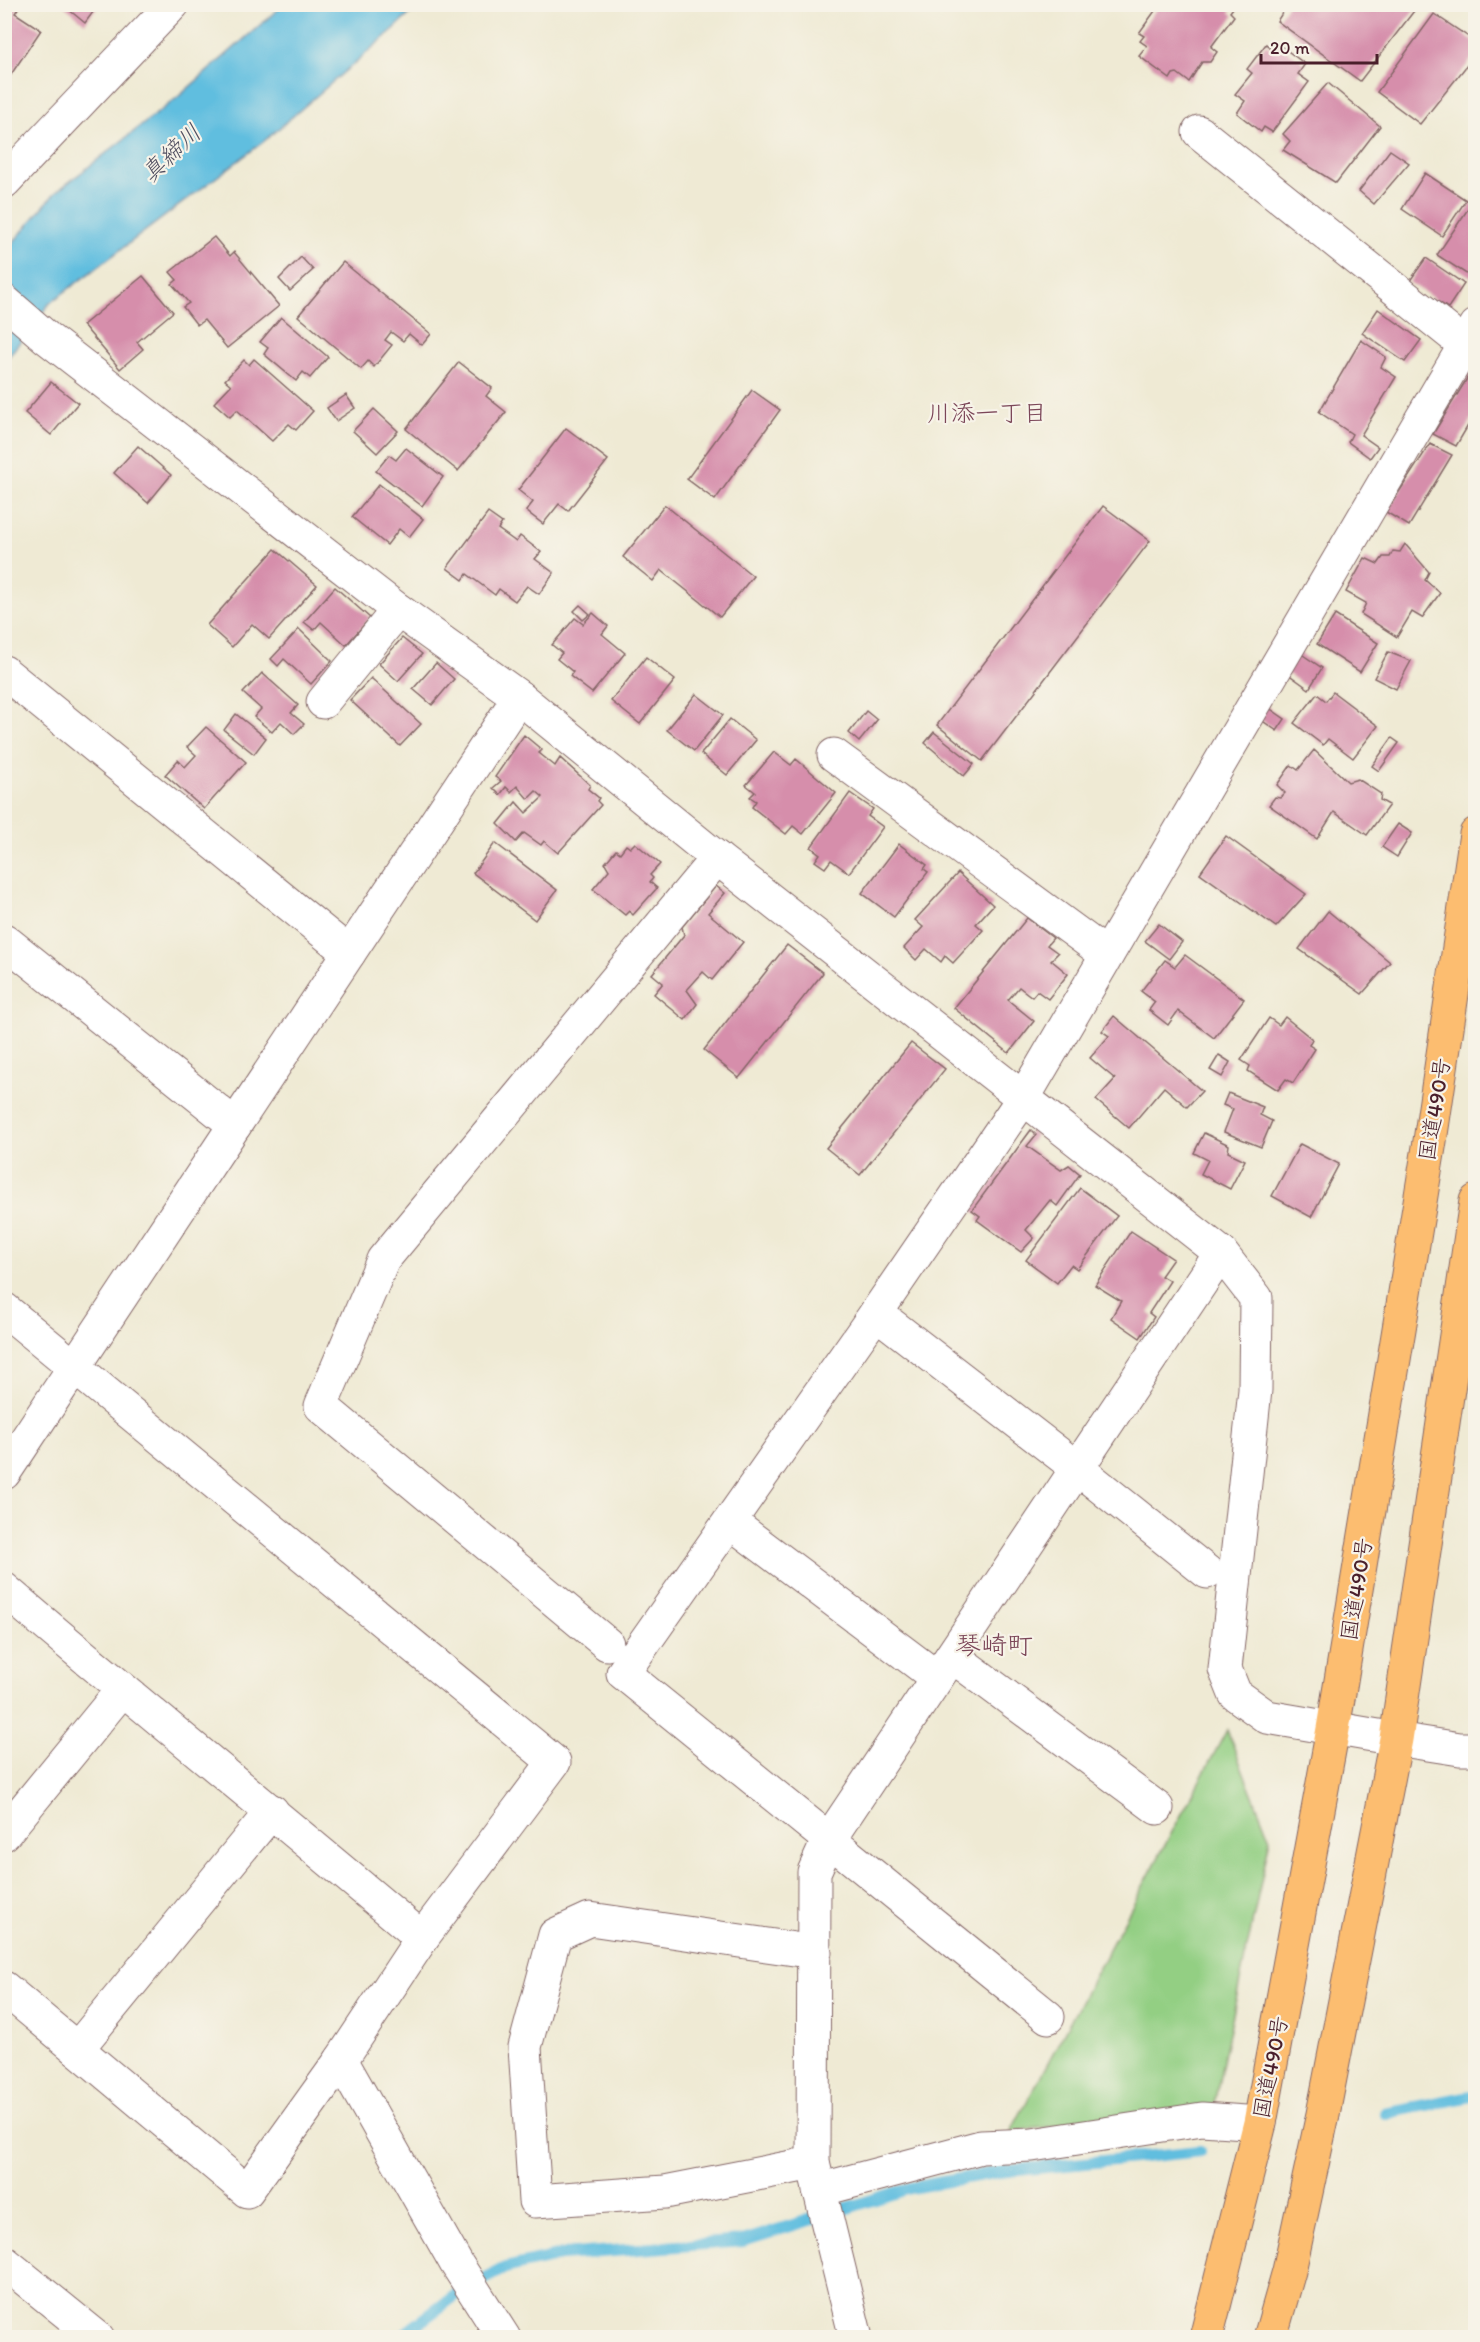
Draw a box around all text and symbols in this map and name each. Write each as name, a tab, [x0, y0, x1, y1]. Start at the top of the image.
scale bar	[1261, 27, 1376, 65]
text: 20 m	[1270, 37, 1310, 59]
water label: 真締川	[134, 117, 207, 188]
district label: 川添一丁目	[927, 398, 1047, 427]
street label: 国道490号	[1413, 1055, 1456, 1163]
street label: 国道490号	[1335, 1535, 1378, 1643]
district label: 琴崎町	[955, 1629, 1033, 1661]
street label: 国道490号	[1247, 2013, 1294, 2121]

